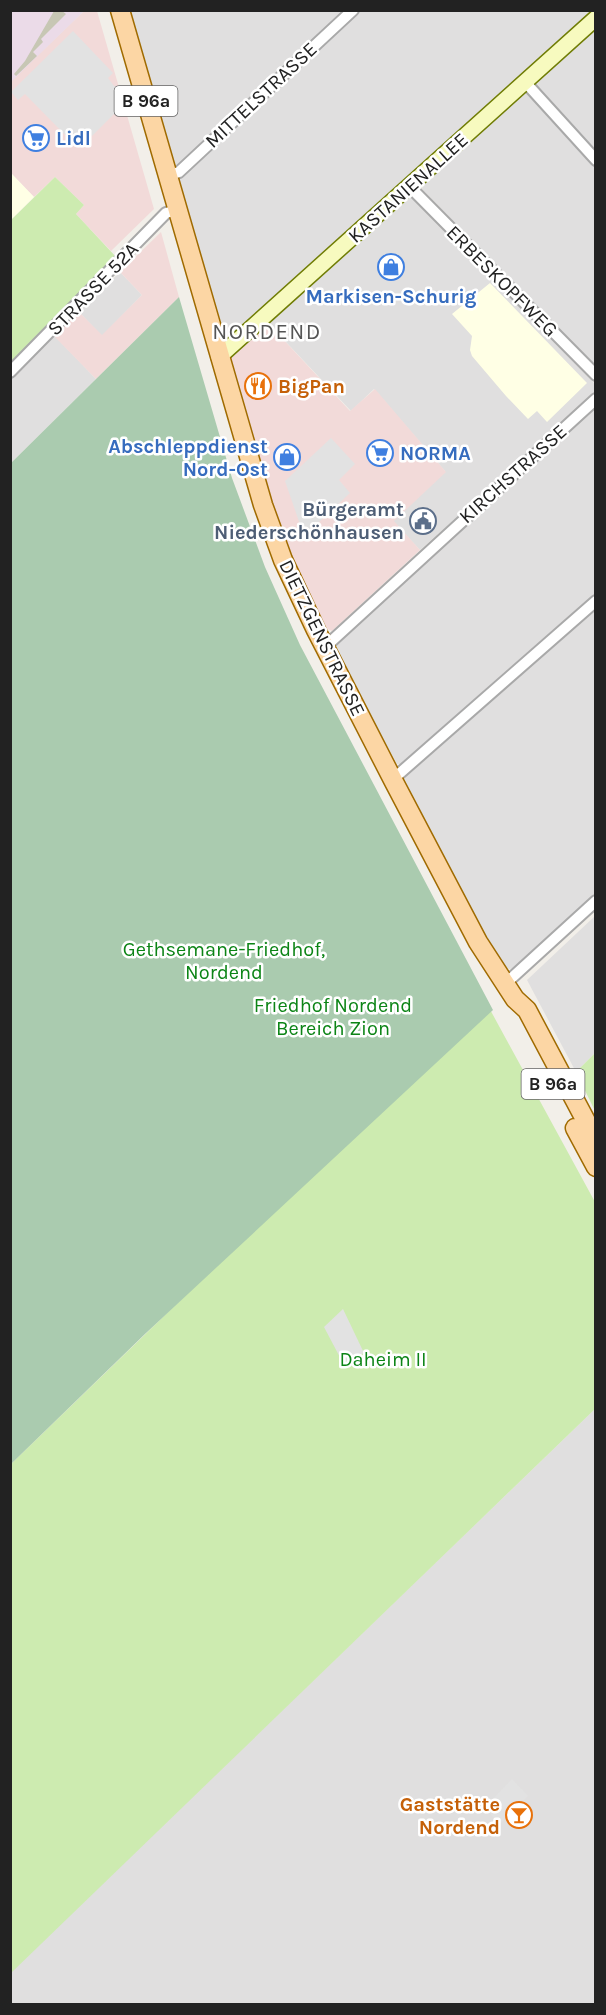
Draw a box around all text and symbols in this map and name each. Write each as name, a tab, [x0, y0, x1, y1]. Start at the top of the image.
street label: MITTELSTRASSE	[200, 37, 322, 153]
road number: B 96a	[114, 86, 178, 116]
supermarket icon: Lidl	[21, 123, 51, 153]
place label: Lidl	[56, 127, 91, 150]
street label: KASTANIENALLEE	[343, 128, 473, 248]
street label: ERBESKOPFWEG	[442, 221, 562, 341]
street label: STRASSE 52A	[43, 238, 143, 340]
shop icon: Markisen-Schurig	[376, 252, 406, 282]
place label: Markisen-Schurig	[306, 285, 477, 308]
district label: NORDEND	[212, 319, 322, 345]
restaurant icon: BigPan	[243, 371, 273, 401]
place label: BigPan	[278, 375, 345, 398]
street label: KIRCHSTRASSE	[454, 420, 572, 528]
place label: Abschleppdienst Nord-Ost	[108, 435, 268, 481]
supermarket icon: NORMA	[365, 438, 395, 468]
shop icon: Abschleppdienst Nord-Ost	[272, 442, 302, 472]
place label: NORMA	[400, 442, 471, 465]
place label: Bürgeramt Niederschönhausen	[214, 498, 404, 544]
public building icon: Bürgeramt Niederschönhausen	[408, 506, 438, 536]
street label: DIETZGENSTRASSE	[274, 556, 370, 720]
park label: Gethsemane-Friedhof, Nordend	[123, 938, 325, 984]
park label: Friedhof Nordend Bereich Zion	[254, 994, 412, 1040]
road number: B 96a	[522, 1069, 584, 1099]
park label: Daheim II	[339, 1348, 427, 1371]
place label: Gaststätte Nordend	[400, 1793, 500, 1839]
bar icon: Gaststätte Nordend	[504, 1800, 534, 1830]

